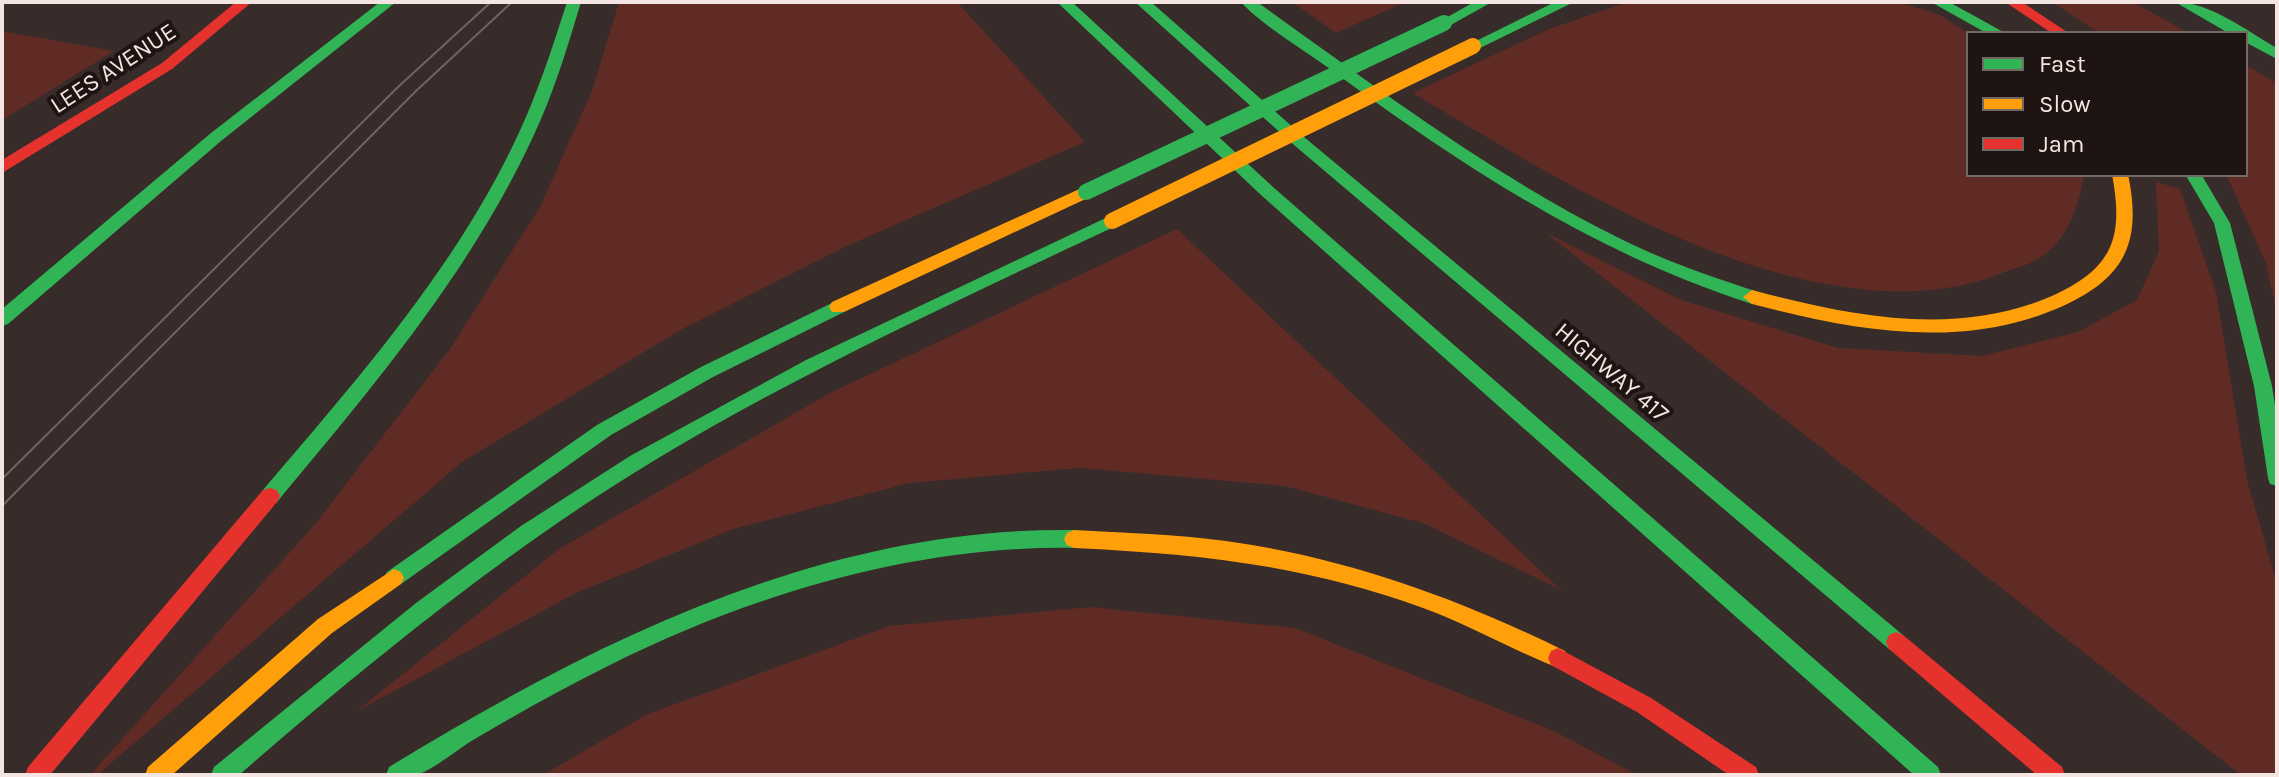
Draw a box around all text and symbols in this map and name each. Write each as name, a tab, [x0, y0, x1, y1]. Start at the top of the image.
street label: LEES AVENUE	[45, 17, 181, 119]
legend	[1967, 32, 2247, 176]
text: Fast	[2039, 50, 2086, 78]
text: Slow	[2039, 90, 2091, 118]
text: Jam	[2039, 130, 2084, 158]
street label: HIGHWAY 417	[1550, 316, 1674, 428]

